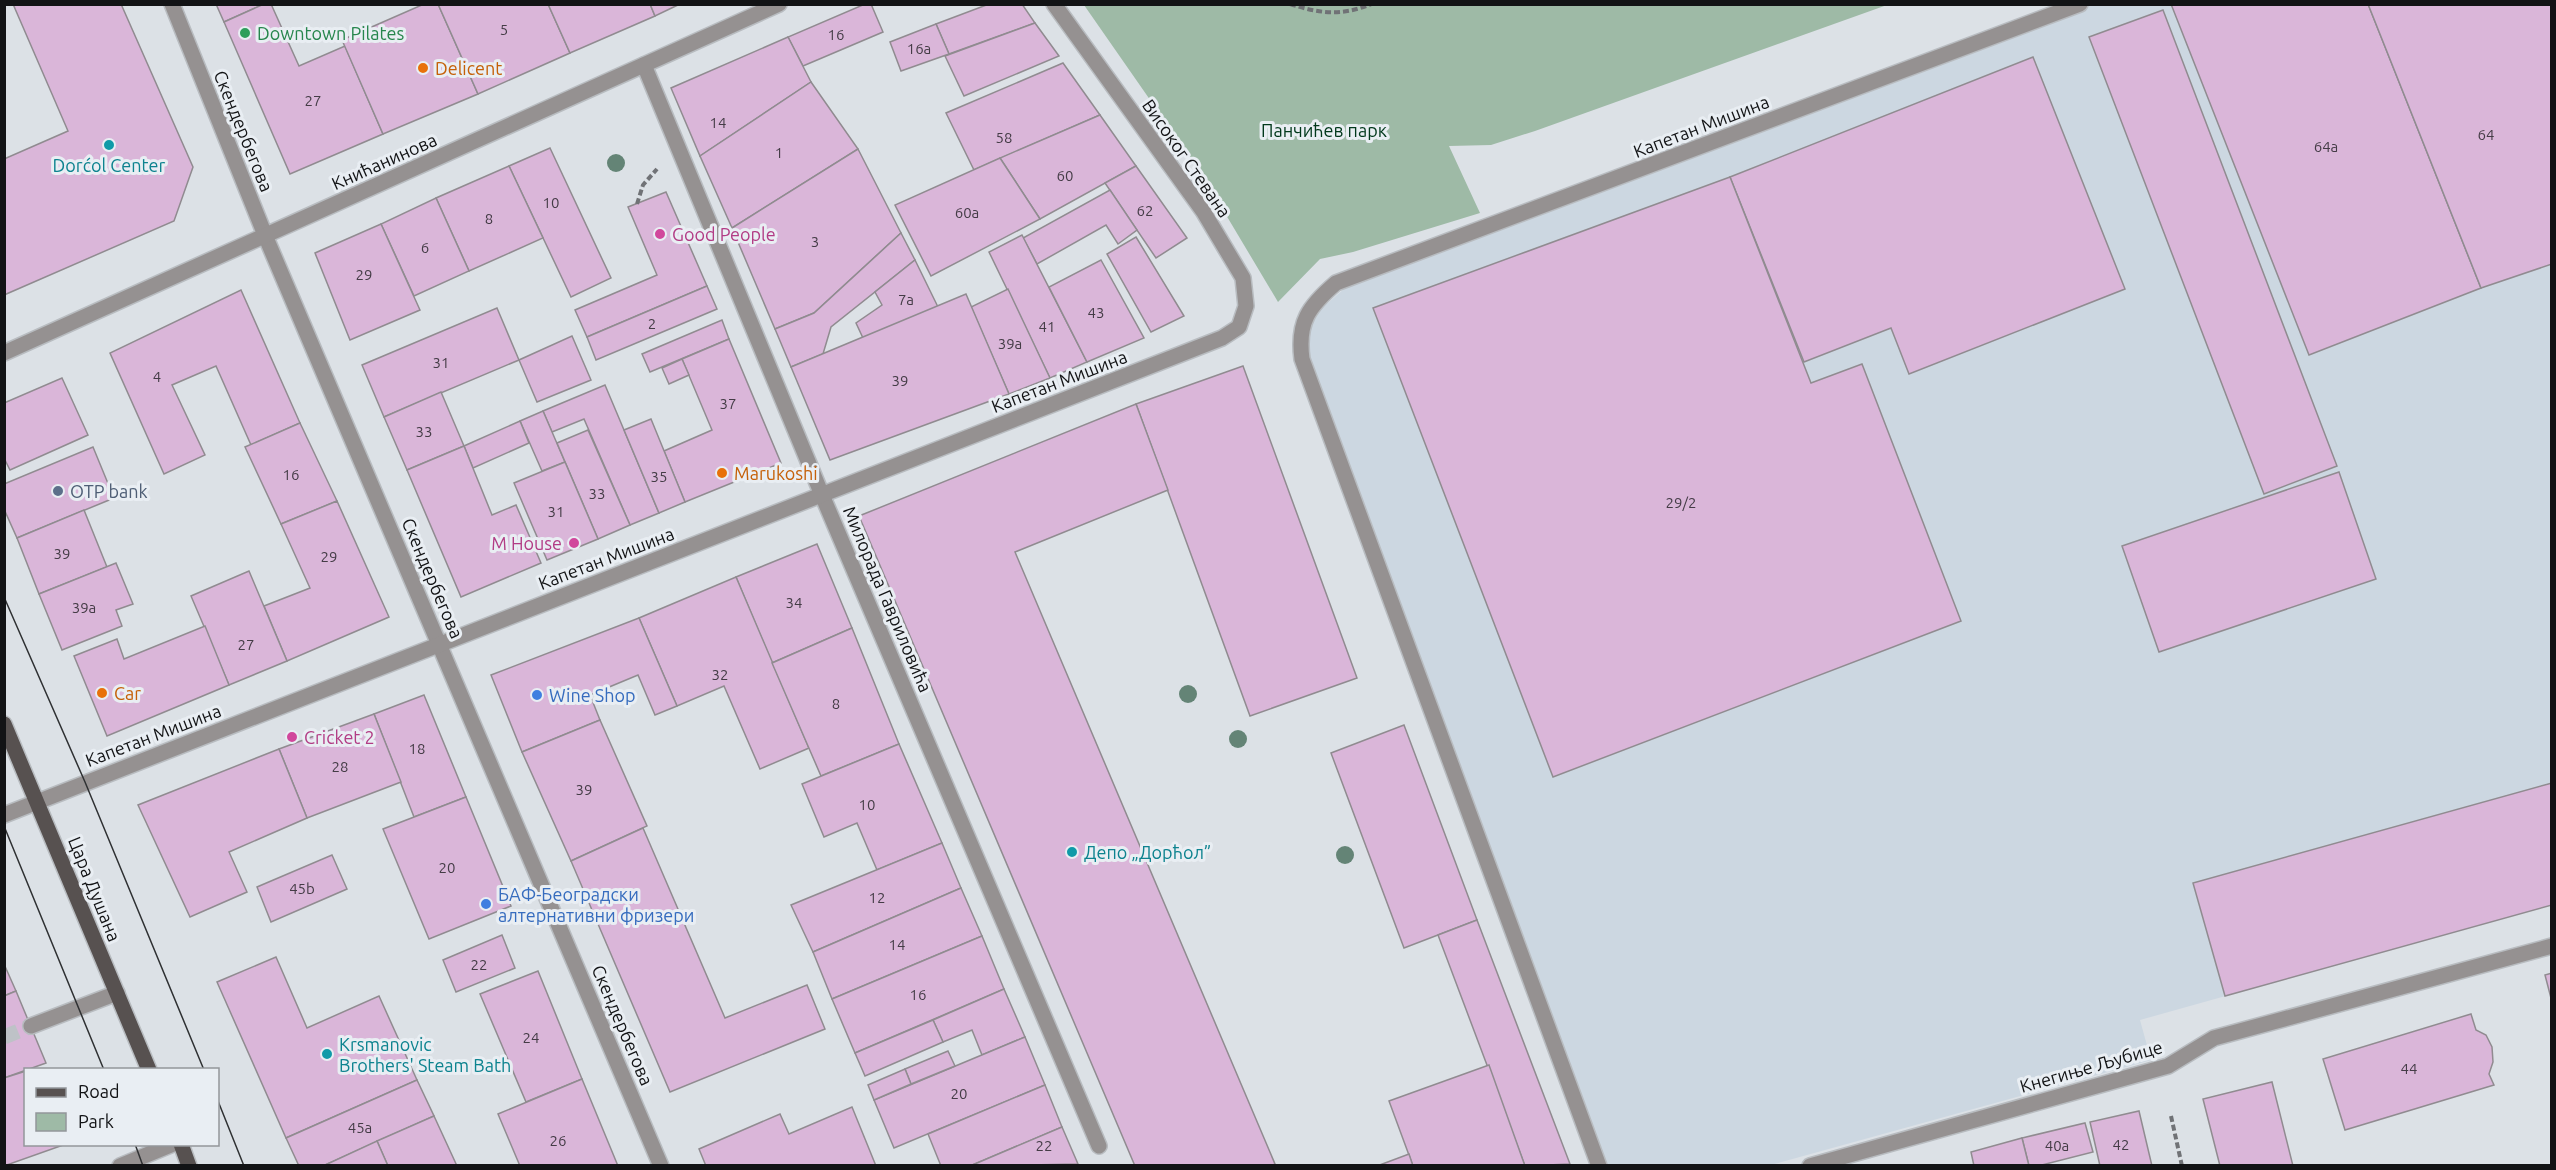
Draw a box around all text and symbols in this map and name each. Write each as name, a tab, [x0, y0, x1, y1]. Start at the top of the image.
house number: 5	[500, 21, 508, 38]
place label: Downtown Pilates	[257, 23, 404, 43]
marker: Downtown Pilates	[238, 26, 252, 40]
house number: 16	[828, 26, 844, 43]
house number: 16a	[907, 40, 931, 57]
place label: Delicent	[435, 58, 502, 78]
marker: Delicent	[416, 61, 430, 75]
street label: Скендербегова	[211, 67, 277, 195]
street label: Капетан Мишина	[1630, 91, 1772, 161]
house number: 27	[305, 92, 321, 109]
street label: Високог Стевана	[1139, 95, 1235, 221]
house number: 14	[710, 114, 726, 131]
park label: Панчићев парк	[1261, 120, 1387, 140]
house number: 64	[2478, 126, 2494, 143]
street label: Книћанинова	[328, 129, 440, 193]
house number: 58	[996, 129, 1012, 146]
marker: Dorćol Center	[102, 138, 116, 152]
house number: 64a	[2314, 138, 2338, 155]
house number: 1	[775, 144, 783, 161]
place label: Dorćol Center	[53, 155, 166, 175]
house number: 60	[1057, 167, 1073, 184]
house number: 10	[543, 194, 559, 211]
house number: 62	[1137, 202, 1153, 219]
house number: 60a	[955, 204, 979, 221]
house number: 8	[485, 210, 493, 227]
place label: Good People	[672, 224, 776, 244]
marker: Good People	[653, 227, 667, 241]
house number: 3	[811, 233, 819, 250]
house number: 6	[421, 239, 429, 256]
house number: 29	[356, 266, 372, 283]
house number: 7a	[898, 291, 914, 308]
house number: 43	[1088, 304, 1104, 321]
house number: 2	[648, 315, 656, 332]
house number: 41	[1039, 318, 1055, 335]
house number: 39a	[998, 335, 1022, 352]
street label: Капетан Мишина	[988, 346, 1130, 416]
house number: 31	[433, 354, 449, 371]
house number: 4	[153, 368, 161, 385]
house number: 39	[892, 372, 908, 389]
house number: 37	[720, 395, 736, 412]
house number: 33	[416, 423, 432, 440]
place label: Marukoshi	[734, 463, 818, 483]
house number: 16	[283, 466, 299, 483]
marker: Marukoshi	[715, 466, 729, 480]
house number: 35	[651, 468, 667, 485]
place label: OTP bank	[70, 481, 148, 501]
marker: OTP bank	[51, 484, 65, 498]
house number: 33	[589, 485, 605, 502]
house number: 29/2	[1666, 494, 1696, 511]
house number: 31	[548, 503, 564, 520]
street label: Милорада Гавриловића	[840, 503, 936, 695]
street label: Скендербегова	[399, 515, 467, 641]
street label: Капетан Мишина	[535, 523, 677, 593]
place label: M House	[491, 533, 562, 553]
marker: M House	[567, 536, 581, 550]
house number: 39	[54, 545, 70, 562]
house number: 29	[321, 548, 337, 565]
house number: 34	[786, 594, 802, 611]
house number: 39a	[72, 599, 96, 616]
house number: 27	[238, 636, 254, 653]
house number: 32	[712, 666, 728, 683]
place label: Car	[114, 683, 141, 703]
place label: Wine Shop	[549, 685, 636, 705]
marker: Car	[95, 686, 109, 700]
marker: Wine Shop	[530, 688, 544, 702]
house number: 8	[832, 695, 840, 712]
street label: Капетан Мишина	[82, 700, 224, 770]
place label: Cricket 2	[304, 727, 375, 747]
marker: Cricket 2	[285, 730, 299, 744]
house number: 18	[409, 740, 425, 757]
house number: 28	[332, 758, 348, 775]
house number: 39	[576, 781, 592, 798]
house number: 10	[859, 796, 875, 813]
street label: Цара Душана	[65, 834, 125, 944]
place label: Депо „Дорћол”	[1084, 842, 1211, 862]
marker: Депо „Дорћол”	[1065, 845, 1079, 859]
house number: 20	[439, 859, 455, 876]
house number: 45b	[289, 880, 315, 897]
place label: БАФ-Београдски алтернативни фризери	[498, 884, 694, 925]
house number: 12	[869, 889, 885, 906]
marker: БАФ-Београдски алтернативни фризери	[479, 897, 493, 911]
house number: 14	[889, 936, 905, 953]
house number: 22	[471, 956, 487, 973]
street label: Скендербегова	[589, 962, 657, 1088]
house number: 16	[910, 986, 926, 1003]
house number: 24	[523, 1029, 539, 1046]
place label: Krsmanovic Brothers' Steam Bath	[339, 1034, 511, 1075]
street label: Кнегиње Љубице	[2017, 1036, 2165, 1096]
marker: Krsmanovic Brothers' Steam Bath	[320, 1047, 334, 1061]
house number: 44	[2401, 1060, 2417, 1077]
legend	[24, 1068, 219, 1146]
text: Road	[78, 1081, 120, 1101]
house number: 20	[951, 1085, 967, 1102]
text: Park	[78, 1111, 114, 1131]
house number: 45a	[348, 1119, 372, 1136]
house number: 26	[550, 1132, 566, 1149]
house number: 42	[2113, 1136, 2129, 1153]
house number: 22	[1036, 1137, 1052, 1154]
house number: 40a	[2045, 1137, 2069, 1154]

